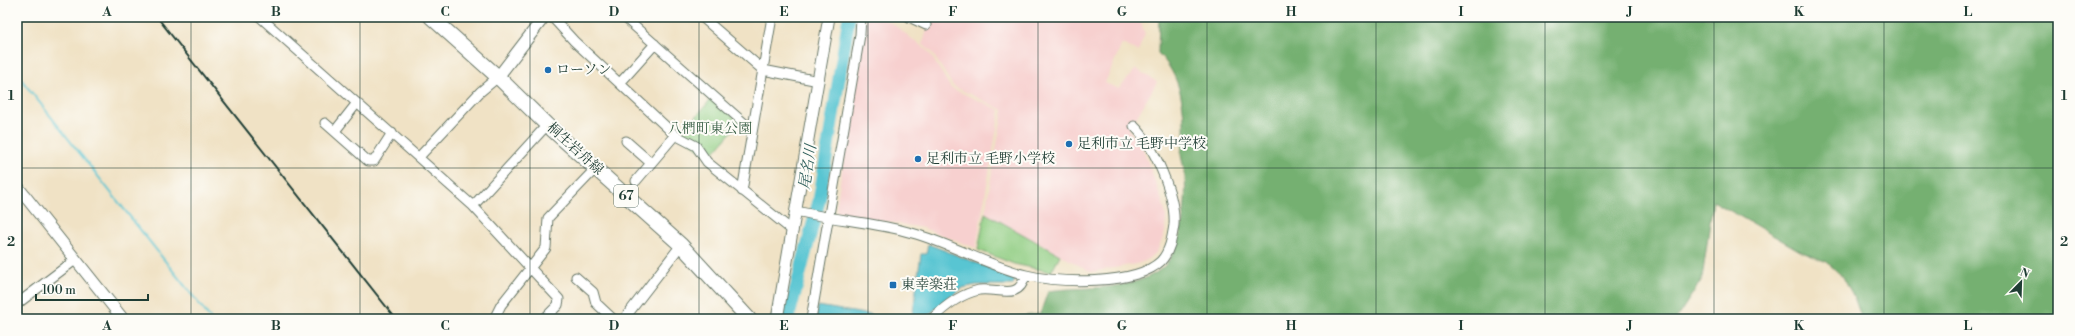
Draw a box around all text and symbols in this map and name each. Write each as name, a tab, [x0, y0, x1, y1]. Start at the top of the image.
text: A	[101, 4, 112, 20]
text: B	[271, 4, 281, 20]
text: C	[440, 4, 450, 20]
text: D	[609, 4, 619, 20]
text: E	[779, 4, 789, 20]
text: F	[948, 4, 958, 20]
text: G	[1117, 4, 1128, 20]
text: H	[1286, 4, 1297, 20]
text: I	[1458, 4, 1464, 20]
text: J	[1625, 4, 1633, 20]
text: K	[1794, 4, 1805, 20]
text: L	[1964, 4, 1973, 20]
place label: ローソン	[556, 61, 611, 79]
marker: ローソン	[543, 65, 553, 75]
text: 1	[8, 88, 15, 104]
text: 1	[2061, 88, 2068, 104]
street label: 桐生岩舟線	[543, 119, 607, 179]
park label: 八椚町東公園	[668, 120, 752, 138]
place label: 足利市立 毛野中学校	[1077, 135, 1206, 153]
marker: 足利市立 毛野中学校	[1064, 139, 1074, 149]
water label: 尾名川	[795, 141, 821, 191]
place label: 足利市立 毛野小学校	[926, 150, 1055, 168]
marker: 足利市立 毛野小学校	[913, 154, 923, 164]
road number: 67	[614, 185, 638, 207]
text: 2	[7, 234, 15, 250]
text: 2	[2060, 234, 2068, 250]
north arrow	[2001, 262, 2041, 302]
text: N	[2018, 266, 2032, 282]
scale bar	[36, 276, 148, 302]
place label: 東幸楽荘	[901, 276, 957, 294]
marker: 東幸楽荘	[888, 280, 898, 290]
text: 100 m	[42, 283, 76, 298]
text: A	[101, 318, 112, 334]
text: B	[271, 318, 281, 334]
text: C	[440, 318, 450, 334]
text: D	[609, 318, 619, 334]
text: E	[779, 318, 789, 334]
text: F	[948, 318, 958, 334]
text: G	[1117, 318, 1128, 334]
text: H	[1286, 318, 1297, 334]
text: I	[1458, 318, 1464, 334]
text: J	[1625, 318, 1633, 334]
text: K	[1794, 318, 1805, 334]
text: L	[1964, 318, 1973, 334]

